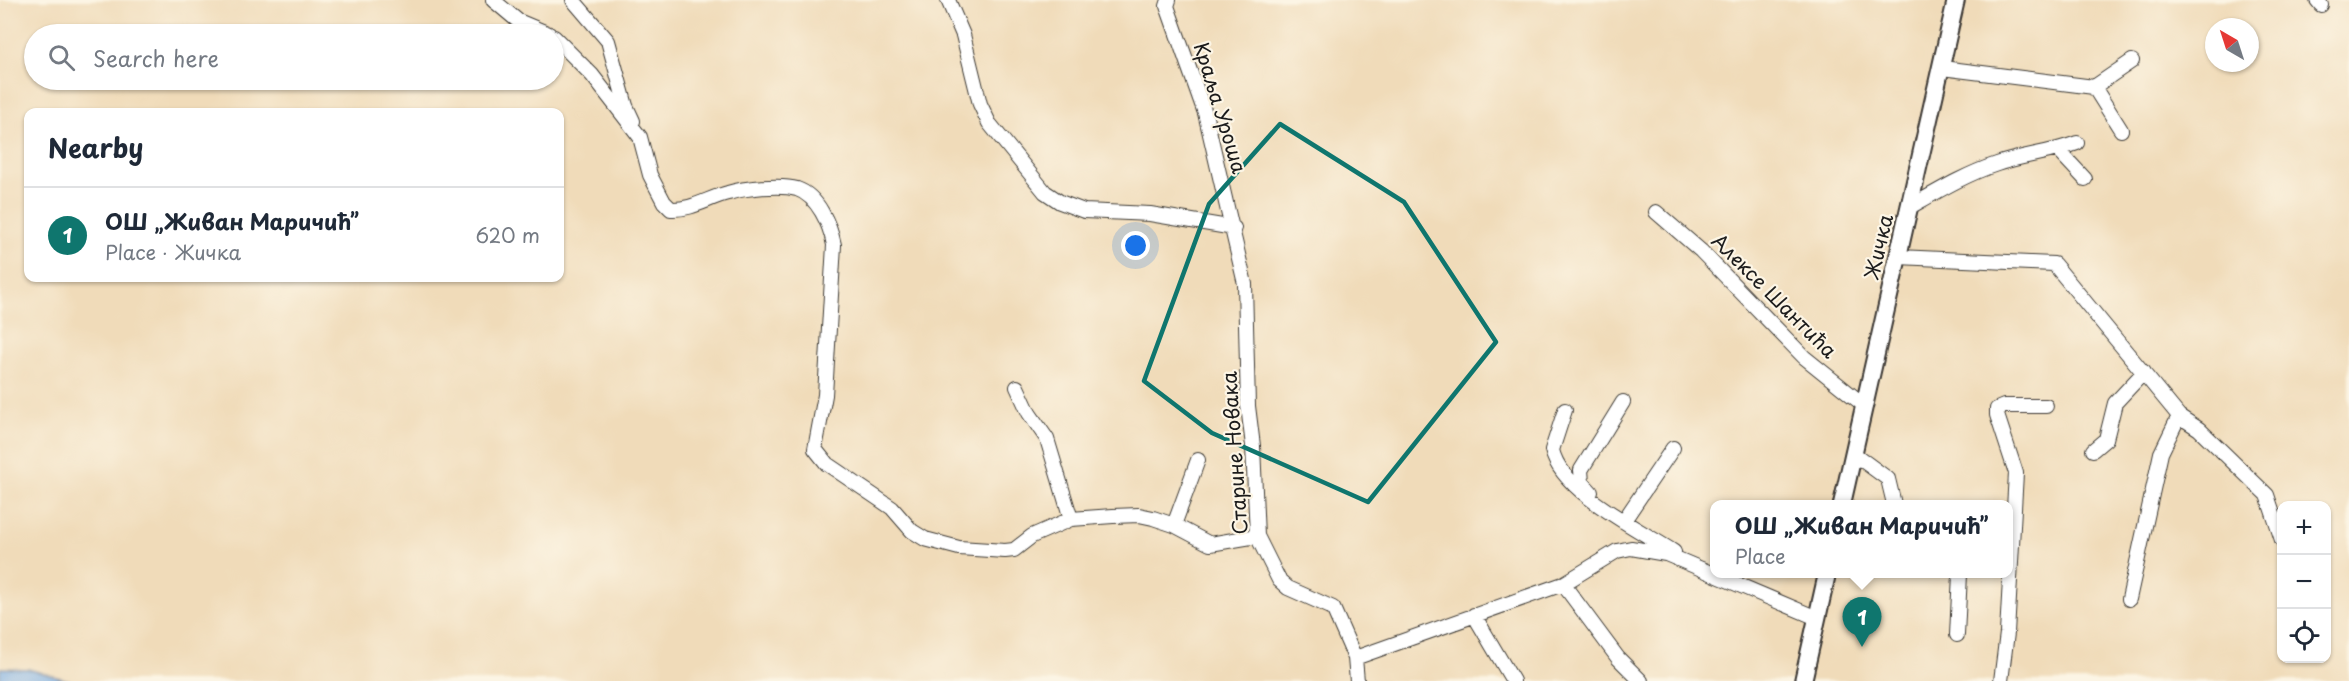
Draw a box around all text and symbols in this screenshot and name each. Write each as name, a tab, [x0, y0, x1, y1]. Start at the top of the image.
north arrow	[2205, 18, 2259, 72]
search box	[24, 24, 564, 90]
street label: Краља Уроша	[1187, 38, 1255, 178]
icon: search	[45, 41, 78, 74]
text: Search here	[93, 41, 219, 74]
text: Nearby	[48, 128, 143, 167]
text: ОШ „Живан Маричић”	[105, 204, 359, 237]
street label: Жичка	[1856, 211, 1900, 283]
text: 1	[63, 220, 72, 250]
text: 620 m	[476, 220, 540, 250]
street label: Алексе Шантића	[1705, 226, 1844, 365]
your location	[1121, 231, 1150, 260]
text: Place · Жичка	[105, 237, 241, 267]
street label: Старине Новака	[1213, 370, 1255, 536]
popup	[1710, 500, 2013, 578]
map controls	[2277, 501, 2331, 663]
button: +	[2277, 501, 2331, 555]
text: ОШ „Живан Маричић”	[1735, 508, 1988, 541]
text: Place	[1735, 541, 1786, 571]
button: −	[2277, 555, 2331, 609]
pin: 1	[1842, 598, 1882, 647]
button: locate	[2277, 609, 2331, 663]

